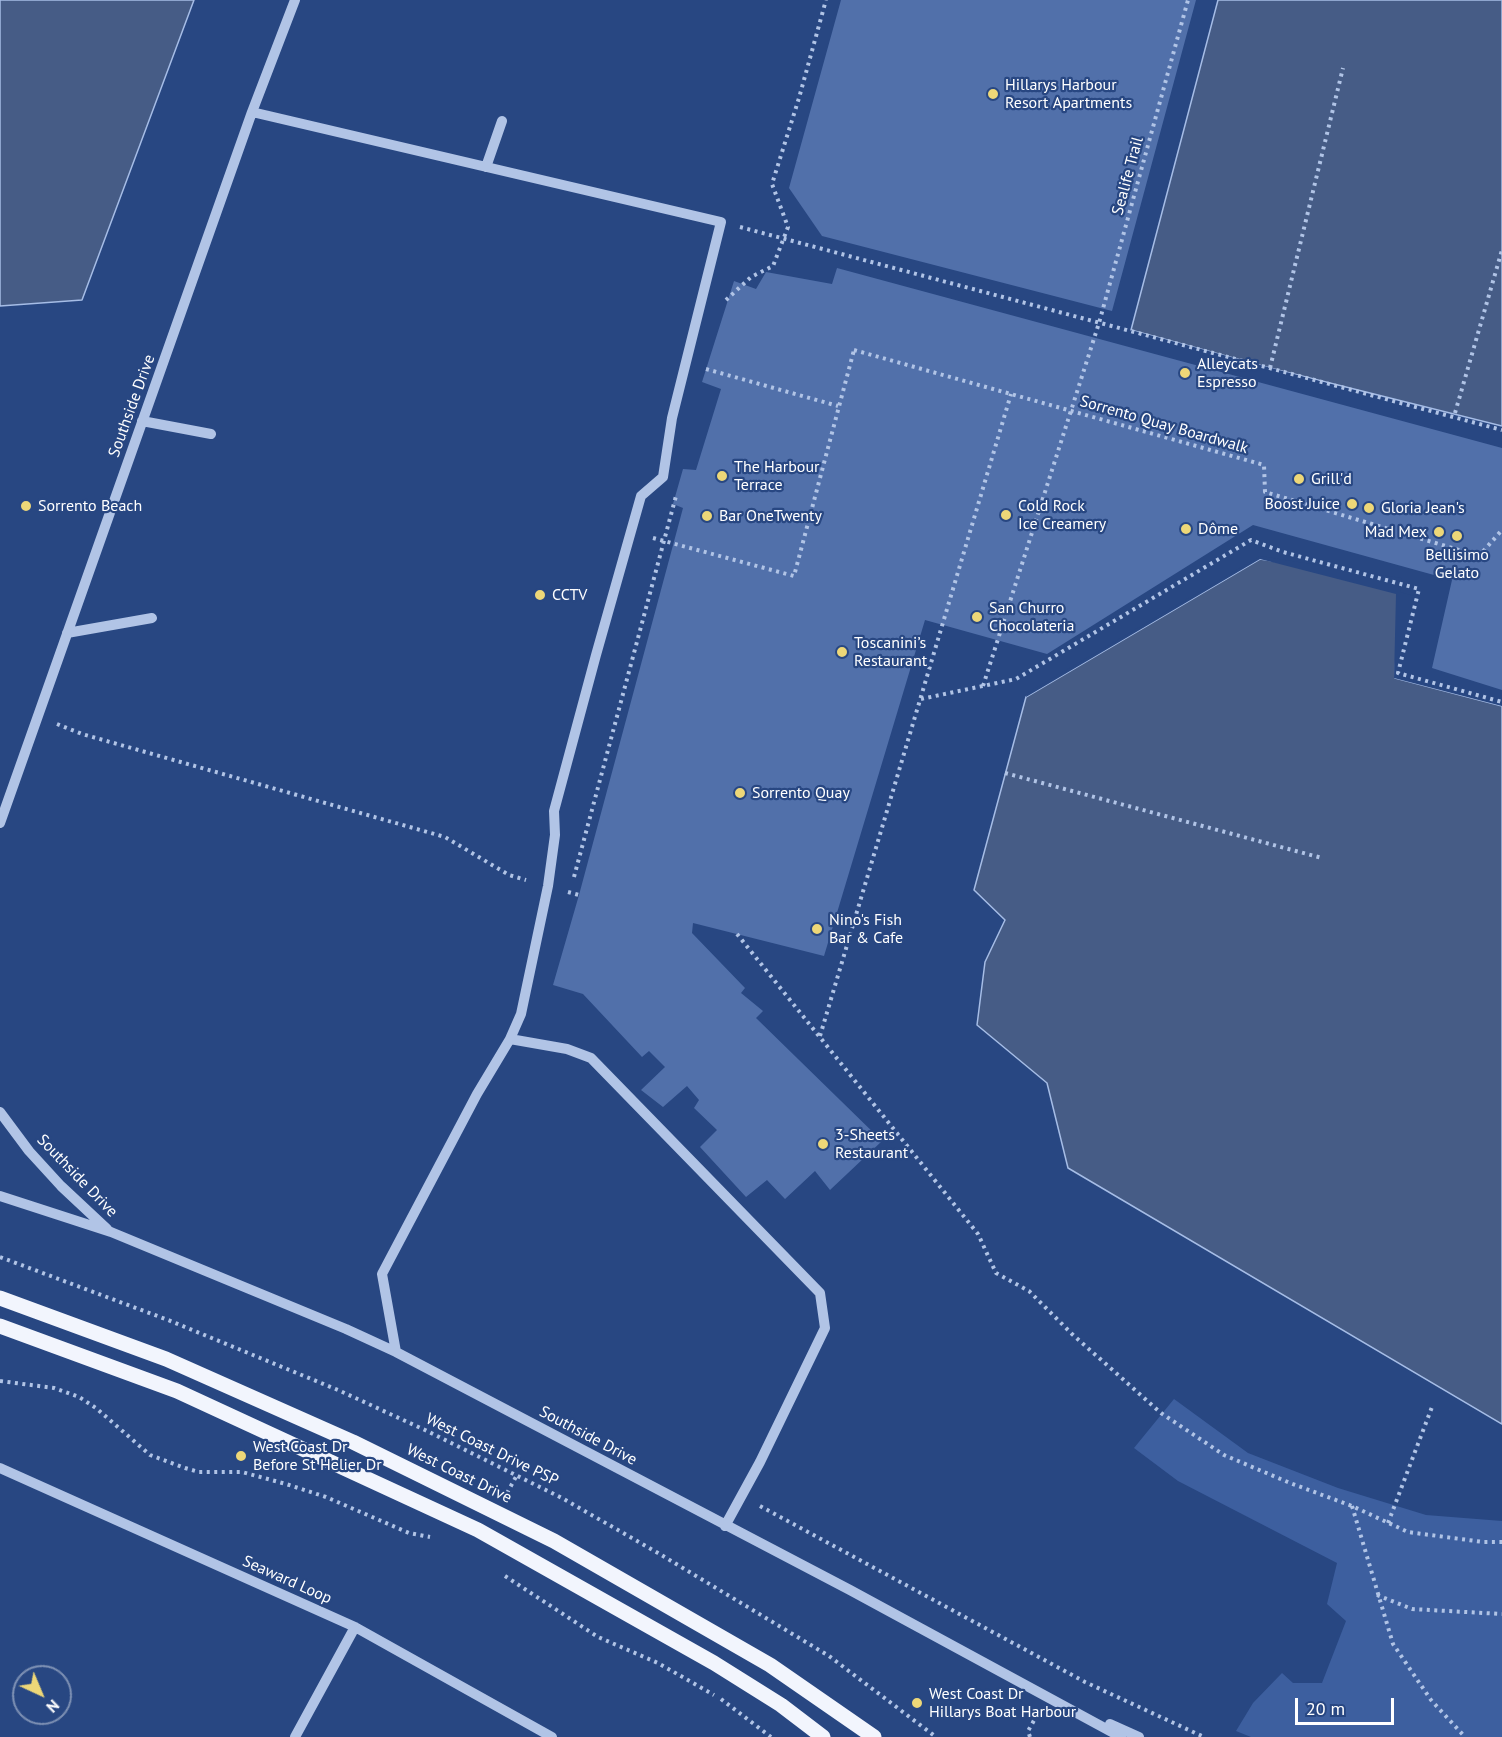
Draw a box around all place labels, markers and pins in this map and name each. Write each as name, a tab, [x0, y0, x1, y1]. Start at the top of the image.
place label: Hillarys Harbour Resort Apartments	[1005, 75, 1132, 113]
marker: Hillarys Harbour Resort Apartments	[986, 87, 1000, 101]
place label: Alleycats Espresso	[1197, 354, 1258, 392]
marker: Alleycats Espresso	[1178, 366, 1192, 380]
place label: The Harbour Terrace	[734, 457, 819, 495]
marker: The Harbour Terrace	[715, 469, 729, 483]
place label: Grill'd	[1311, 469, 1352, 489]
marker: Grill'd	[1292, 472, 1306, 486]
place label: Boost Juice	[1265, 494, 1340, 514]
place label: Sorrento Beach	[38, 496, 142, 516]
place label: Cold Rock Ice Creamery	[1018, 496, 1106, 534]
marker: Boost Juice	[1345, 497, 1359, 511]
place label: Gloria Jean's	[1381, 498, 1465, 518]
marker: Sorrento Beach	[19, 499, 33, 513]
marker: Gloria Jean's	[1362, 501, 1376, 515]
place label: Bar OneTwenty	[719, 506, 822, 526]
marker: Cold Rock Ice Creamery	[999, 508, 1013, 522]
marker: Bar OneTwenty	[700, 509, 714, 523]
place label: Dôme	[1198, 519, 1238, 539]
marker: Dôme	[1179, 522, 1193, 536]
place label: Mad Mex	[1365, 522, 1427, 542]
marker: Mad Mex	[1432, 525, 1446, 539]
marker: Bellisimo Gelato	[1450, 529, 1464, 543]
place label: Bellisimo Gelato	[1425, 545, 1489, 583]
place label: CCTV	[552, 585, 587, 605]
marker: CCTV	[533, 588, 547, 602]
place label: San Churro Chocolateria	[989, 598, 1075, 636]
marker: San Churro Chocolateria	[970, 610, 984, 624]
place label: Toscanini’s Restaurant	[854, 633, 927, 671]
marker: Toscanini’s Restaurant	[835, 645, 849, 659]
place label: Sorrento Quay	[752, 783, 850, 803]
marker: Sorrento Quay	[733, 786, 747, 800]
place label: Nino's Fish Bar & Cafe	[829, 910, 903, 948]
marker: Nino's Fish Bar & Cafe	[810, 922, 824, 936]
place label: 3-Sheets Restaurant	[835, 1125, 908, 1163]
marker: 3-Sheets Restaurant	[816, 1137, 830, 1151]
place label: West Coast Dr Before St Helier Dr	[253, 1437, 382, 1475]
marker: West Coast Dr Before St Helier Dr	[234, 1449, 248, 1463]
place label: West Coast Dr Hillarys Boat Harbour	[929, 1684, 1076, 1722]
marker: West Coast Dr Hillarys Boat Harbour	[910, 1696, 924, 1710]

